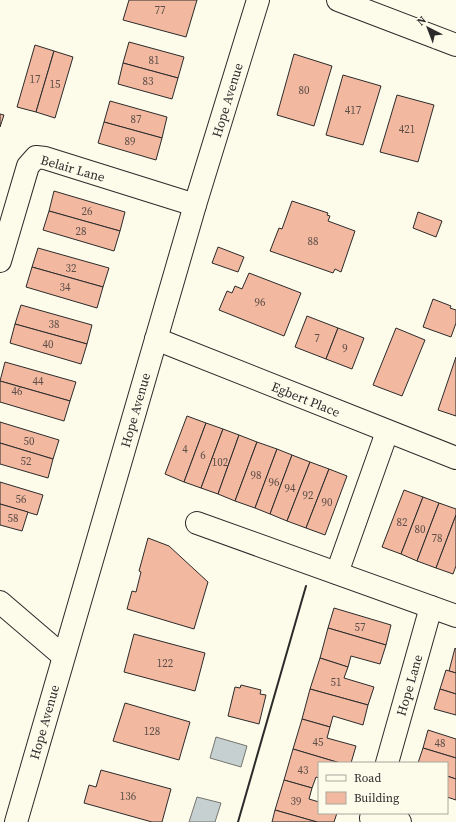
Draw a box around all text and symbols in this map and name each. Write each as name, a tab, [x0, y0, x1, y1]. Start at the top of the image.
house number: 77	[155, 3, 166, 18]
north arrow	[408, 8, 448, 48]
text: N	[414, 13, 430, 29]
house number: 81	[149, 53, 160, 68]
street label: Hope Avenue	[208, 61, 247, 139]
house number: 17	[30, 72, 41, 87]
house number: 83	[143, 74, 154, 89]
house number: 15	[50, 77, 61, 92]
house number: 80	[299, 83, 310, 98]
house number: 417	[345, 103, 362, 118]
house number: 87	[131, 112, 142, 127]
house number: 421	[399, 122, 415, 137]
house number: 89	[125, 134, 136, 149]
street label: Belair Lane	[39, 151, 107, 186]
house number: 26	[82, 204, 93, 219]
house number: 28	[76, 224, 87, 239]
house number: 88	[308, 234, 319, 249]
house number: 32	[66, 261, 77, 276]
house number: 34	[60, 280, 71, 295]
house number: 96	[255, 295, 266, 310]
house number: 38	[49, 317, 60, 332]
house number: 7	[314, 331, 320, 346]
house number: 40	[43, 337, 54, 352]
house number: 9	[342, 341, 348, 356]
street label: Hope Avenue	[117, 370, 154, 449]
house number: 44	[33, 374, 44, 389]
street label: Egbert Place	[269, 378, 343, 421]
house number: 46	[12, 384, 23, 399]
house number: 50	[24, 434, 35, 449]
house number: 4	[182, 442, 188, 457]
house number: 6	[200, 448, 206, 463]
house number: 52	[21, 454, 32, 469]
house number: 102	[212, 455, 229, 470]
house number: 98	[251, 468, 262, 483]
house number: 96	[269, 475, 280, 490]
house number: 94	[285, 481, 296, 496]
house number: 92	[303, 488, 314, 503]
house number: 56	[16, 492, 27, 507]
house number: 90	[322, 495, 333, 510]
house number: 58	[8, 511, 19, 526]
house number: 82	[397, 515, 408, 530]
house number: 80	[415, 522, 426, 537]
house number: 78	[432, 531, 443, 546]
house number: 57	[355, 620, 366, 635]
street label: Hope Lane	[393, 652, 426, 718]
house number: 122	[157, 656, 174, 671]
house number: 51	[331, 675, 342, 690]
street label: Hope Avenue	[26, 682, 63, 761]
house number: 128	[144, 724, 160, 739]
house number: 45	[313, 735, 324, 750]
house number: 48	[435, 736, 446, 751]
legend	[318, 762, 448, 814]
house number: 43	[298, 763, 309, 778]
text: Road	[354, 770, 381, 786]
house number: 136	[120, 789, 137, 804]
text: Building	[354, 790, 399, 806]
house number: 39	[291, 794, 302, 809]

